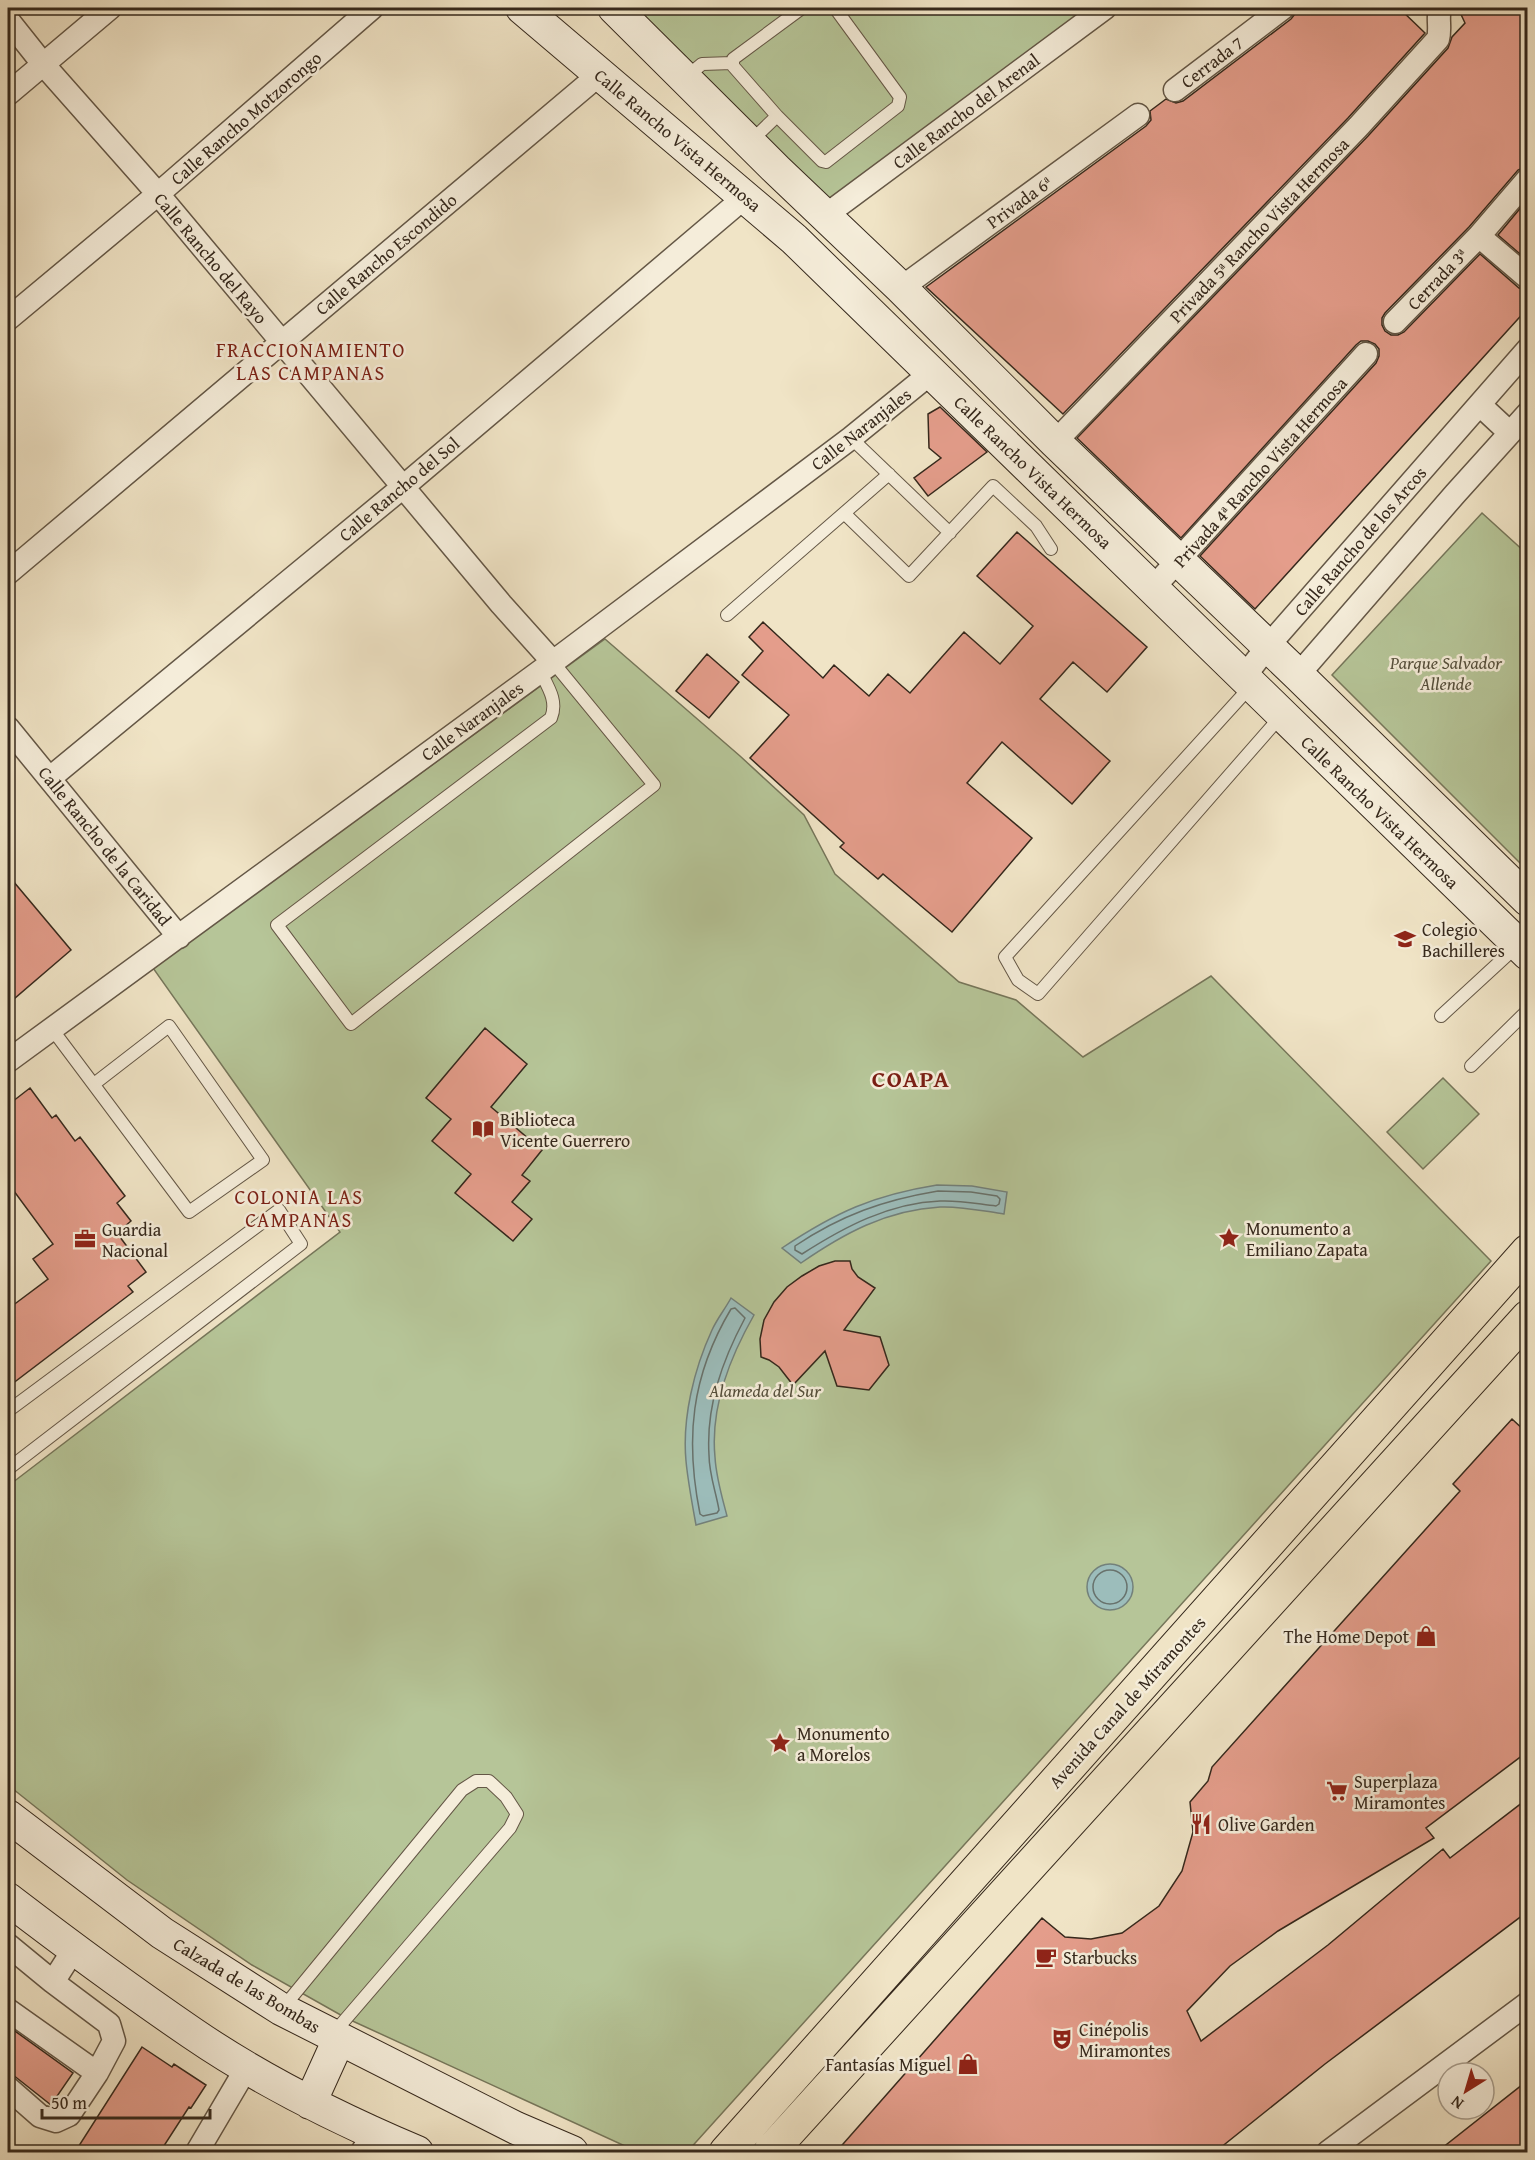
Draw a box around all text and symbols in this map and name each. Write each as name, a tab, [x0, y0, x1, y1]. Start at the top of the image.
street label: Cerrada 7	[1175, 30, 1249, 94]
street label: Calle Rancho Motzorongo	[164, 45, 328, 191]
street label: Calle Rancho del Arenal	[887, 47, 1045, 175]
street label: Calle Rancho Vista Hermosa	[589, 62, 768, 218]
street label: Privada 5ª Rancho Vista Hermosa	[1163, 131, 1355, 329]
street label: Privada 6ª	[981, 169, 1057, 235]
street label: Calle Rancho del Rayo	[148, 186, 274, 330]
street label: Calle Rancho Escondido	[309, 187, 463, 321]
street label: Cerrada 3ª	[1401, 242, 1474, 316]
district label: FRACCIONAMIENTO LAS CAMPANAS	[216, 335, 406, 387]
street label: Privada 4ª Rancho Vista Hermosa	[1167, 370, 1354, 573]
street label: Calle Naranjales	[805, 381, 917, 477]
street label: Calle Rancho Vista Hermosa	[948, 389, 1119, 555]
street label: Calle Rancho del Sol	[333, 430, 465, 548]
street label: Calle Rancho de los Arcos	[1287, 460, 1433, 622]
park label: Parque Salvador Allende	[1389, 649, 1503, 697]
street label: Calle Naranjales	[415, 675, 529, 767]
street label: Calle Rancho Vista Hermosa	[1295, 729, 1466, 895]
street label: Calle Rancho de la Caridad	[32, 760, 178, 932]
place label: Colegio Bachilleres	[1422, 916, 1505, 964]
school or university icon: Colegio Bachilleres	[1393, 927, 1417, 951]
district label: COAPA	[872, 1061, 950, 1096]
place label: Biblioteca Vicente Guerrero	[500, 1106, 630, 1154]
library icon: Biblioteca Vicente Guerrero	[471, 1117, 495, 1141]
district label: COLONIA LAS CAMPANAS	[235, 1182, 363, 1234]
place label: Monumento a Emiliano Zapata	[1246, 1215, 1368, 1263]
place label: Guardia Nacional	[102, 1216, 168, 1264]
place icon: Monumento a Emiliano Zapata	[1217, 1226, 1241, 1250]
office icon: Guardia Nacional	[73, 1227, 97, 1251]
park label: Alameda del Sur	[708, 1377, 822, 1404]
street label: Avenida Canal de Miramontes	[1042, 1610, 1212, 1794]
place label: The Home Depot	[1284, 1623, 1410, 1650]
shop icon: The Home Depot	[1414, 1624, 1438, 1648]
place label: Monumento a Morelos	[797, 1720, 890, 1768]
place icon: Monumento a Morelos	[768, 1731, 792, 1755]
place label: Superplaza Miramontes	[1354, 1768, 1446, 1816]
supermarket icon: Superplaza Miramontes	[1325, 1779, 1349, 1803]
place label: Olive Garden	[1218, 1811, 1315, 1838]
restaurant icon: Olive Garden	[1189, 1812, 1213, 1836]
street label: Calzada de las Bombas	[168, 1930, 326, 2040]
place label: Starbucks	[1063, 1944, 1137, 1971]
cafe icon: Starbucks	[1034, 1945, 1058, 1969]
place label: Cinépolis Miramontes	[1079, 2016, 1171, 2064]
theatre icon: Cinépolis Miramontes	[1050, 2027, 1074, 2051]
place label: Fantasías Miguel	[826, 2051, 951, 2078]
shop icon: Fantasías Miguel	[956, 2052, 980, 2076]
north arrow	[1436, 2061, 1496, 2121]
scale bar	[42, 2082, 210, 2120]
text: 50 m	[51, 2089, 87, 2116]
text: N	[1445, 2090, 1468, 2116]

